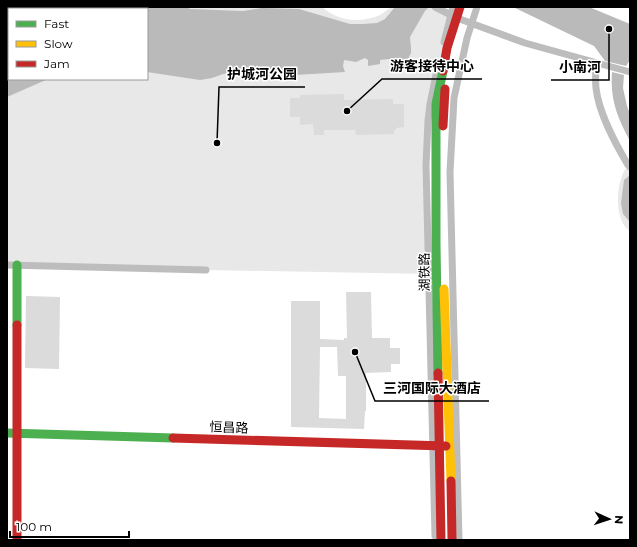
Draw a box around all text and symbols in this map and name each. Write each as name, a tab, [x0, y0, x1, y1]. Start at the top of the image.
legend	[8, 8, 148, 80]
text: Fast	[44, 16, 69, 31]
text: Slow	[44, 36, 73, 51]
callout: 游客接待中心	[382, 53, 482, 79]
callout: 小南河	[551, 54, 609, 80]
text: Jam	[43, 56, 70, 71]
text: 游客接待中心	[390, 57, 474, 75]
text: 小南河	[559, 58, 601, 76]
callout: 护城河公园	[219, 61, 305, 87]
text: 护城河公园	[227, 65, 297, 83]
street label: 湖铁路	[416, 252, 432, 292]
callout: 三河国际大酒店	[375, 375, 489, 401]
text: 三河国际大酒店	[383, 379, 481, 397]
street label: 恒昌路	[209, 418, 249, 436]
north arrow	[589, 499, 629, 539]
scale bar	[10, 513, 129, 539]
text: N	[612, 515, 626, 524]
text: 100 m	[16, 519, 52, 534]

